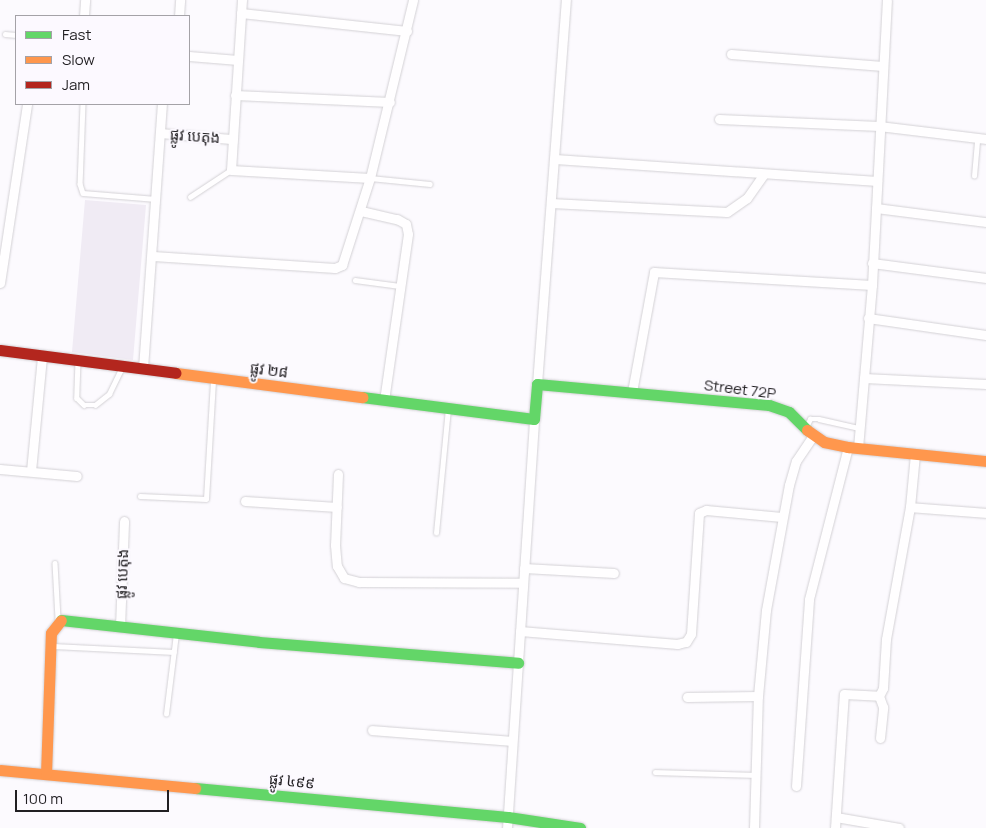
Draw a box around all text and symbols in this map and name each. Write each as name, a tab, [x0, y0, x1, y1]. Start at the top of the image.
legend	[15, 15, 190, 105]
text: Fast	[62, 24, 91, 45]
text: Slow	[62, 49, 95, 70]
text: Jam	[62, 74, 90, 95]
street label: ផ្លូវ បេតុង	[169, 125, 221, 147]
street label: ផ្លូវ ២៨	[249, 359, 289, 381]
street label: Street 72P	[703, 376, 777, 402]
street label: ផ្លូវ បេតុង	[112, 549, 132, 599]
street label: ផ្លូវ ៤៩៩	[268, 770, 316, 792]
scale bar	[18, 780, 171, 812]
text: 100 m	[23, 788, 63, 809]

